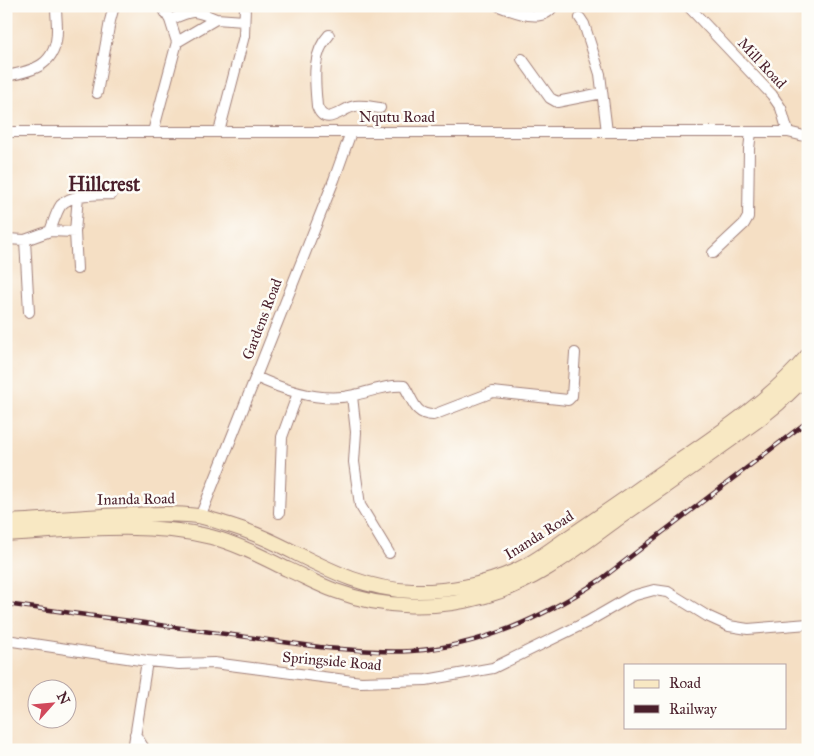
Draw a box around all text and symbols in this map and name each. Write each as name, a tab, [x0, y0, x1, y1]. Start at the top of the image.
street label: Mill Road	[734, 34, 790, 92]
street label: Nqutu Road	[359, 108, 436, 127]
district label: Hillcrest	[68, 172, 141, 196]
street label: Gardens Road	[238, 275, 286, 362]
street label: Inanda Road	[97, 489, 176, 509]
street label: Inanda Road	[501, 506, 577, 563]
street label: Springside Road	[282, 648, 383, 674]
legend	[624, 664, 786, 728]
text: Road	[669, 674, 701, 692]
north arrow	[28, 678, 78, 728]
text: N	[53, 689, 73, 708]
text: Railway	[669, 700, 718, 718]

